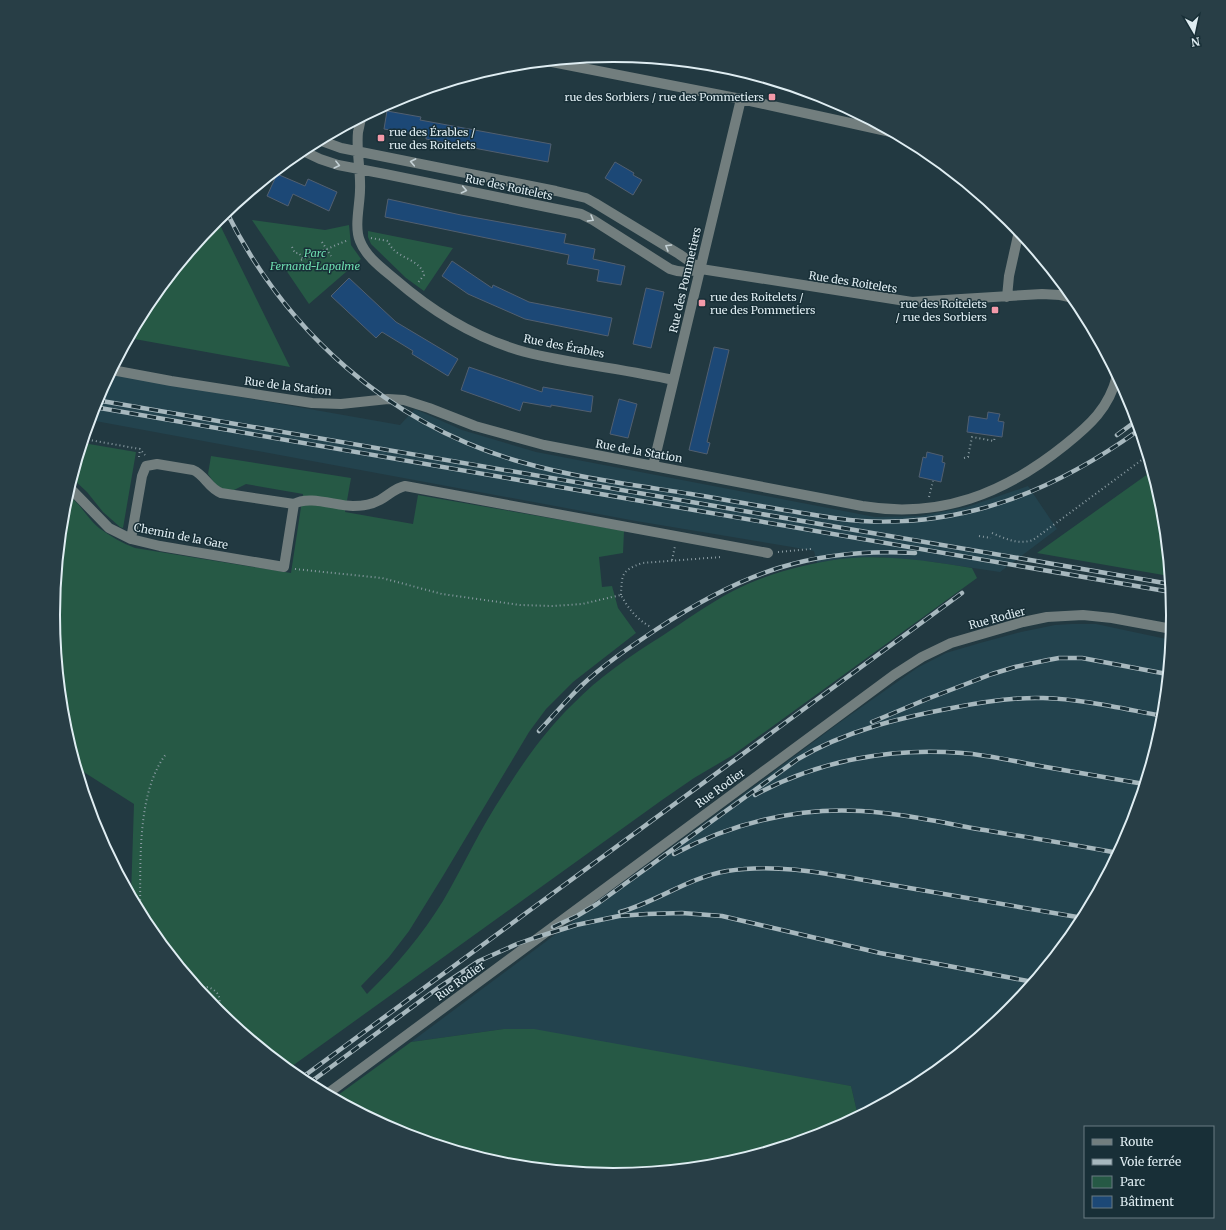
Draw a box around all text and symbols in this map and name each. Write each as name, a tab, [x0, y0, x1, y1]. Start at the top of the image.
north arrow	[1174, 12, 1214, 52]
text: N	[1190, 34, 1201, 50]
place label: rue des Sorbiers / rue des Pommetiers	[564, 90, 764, 104]
marker: rue des Sorbiers / rue des Pommetiers	[767, 92, 777, 102]
place label: rue des Érables / rue des Roitelets	[389, 125, 476, 152]
marker: rue des Érables / rue des Roitelets	[376, 133, 386, 143]
one-way arrow	[410, 159, 416, 167]
one-way arrow	[334, 160, 340, 168]
street label: Rue des Roitelets	[464, 171, 554, 203]
one-way arrow	[461, 185, 468, 193]
one-way arrow	[587, 214, 594, 222]
street label: Rue des Pommetiers	[666, 226, 704, 334]
one-way arrow	[665, 245, 672, 252]
park label: Parc Fernand-Lapalme	[269, 246, 360, 273]
street label: Rue des Roitelets	[808, 268, 898, 296]
place label: rue des Roitelets / rue des Pommetiers	[710, 290, 815, 317]
place label: rue des Roitelets / rue des Sorbiers	[896, 297, 987, 324]
marker: rue des Roitelets / rue des Pommetiers	[697, 298, 707, 308]
marker: rue des Roitelets / rue des Sorbiers	[990, 305, 1000, 315]
street label: Rue des Érables	[522, 331, 606, 361]
street label: Rue de la Station	[244, 374, 333, 398]
street label: Rue de la Station	[595, 436, 684, 466]
street label: Chemin de la Gare	[133, 520, 230, 552]
street label: Rue Rodier	[967, 604, 1027, 632]
street label: Rue Rodier	[692, 765, 748, 811]
street label: Rue Rodier	[432, 958, 488, 1004]
legend	[1084, 1126, 1214, 1218]
text: Route	[1120, 1134, 1153, 1149]
text: Voie ferrée	[1119, 1154, 1181, 1169]
text: Parc	[1120, 1174, 1145, 1189]
text: Bâtiment	[1120, 1194, 1174, 1209]

